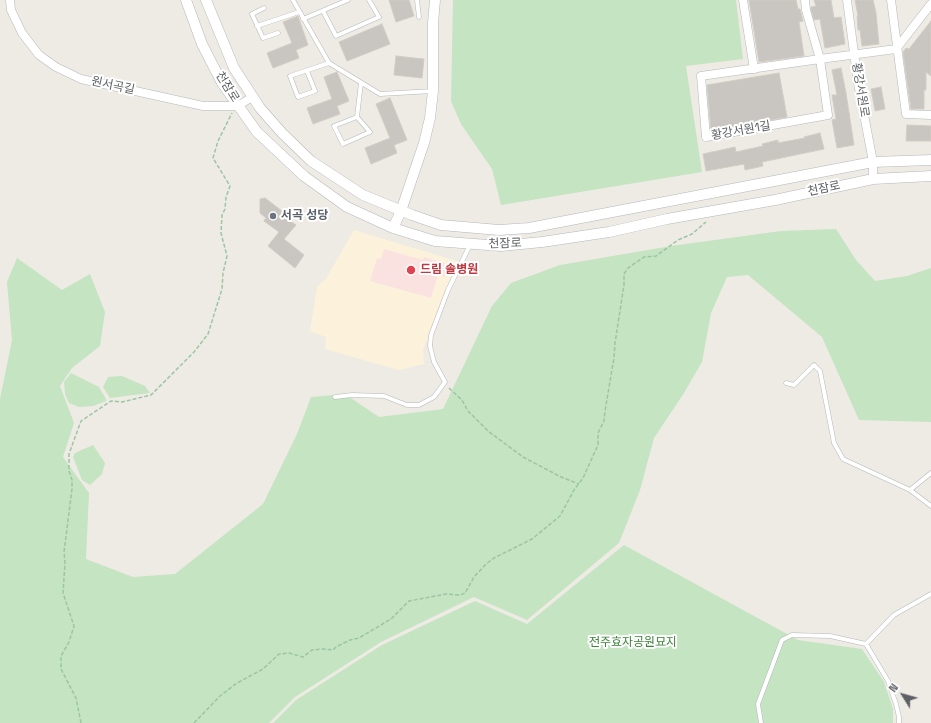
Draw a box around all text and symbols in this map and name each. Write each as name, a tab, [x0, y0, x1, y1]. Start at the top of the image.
street label: 황강서원로	[849, 62, 871, 118]
street label: 천잠로	[212, 69, 242, 105]
street label: 원서곡길	[90, 74, 136, 98]
street label: 황강서원1길	[710, 119, 772, 143]
street label: 천잠로	[806, 179, 842, 199]
place label: 서곡 성당	[281, 209, 328, 223]
marker: 서곡 성당	[268, 211, 278, 221]
street label: 천잠로	[488, 236, 522, 252]
place label: 드림 솔병원	[420, 263, 478, 277]
marker: 드림 솔병원	[405, 264, 417, 276]
park label: 전주효자공원묘지	[589, 636, 677, 650]
north arrow	[883, 675, 923, 715]
text: N	[886, 681, 901, 695]

